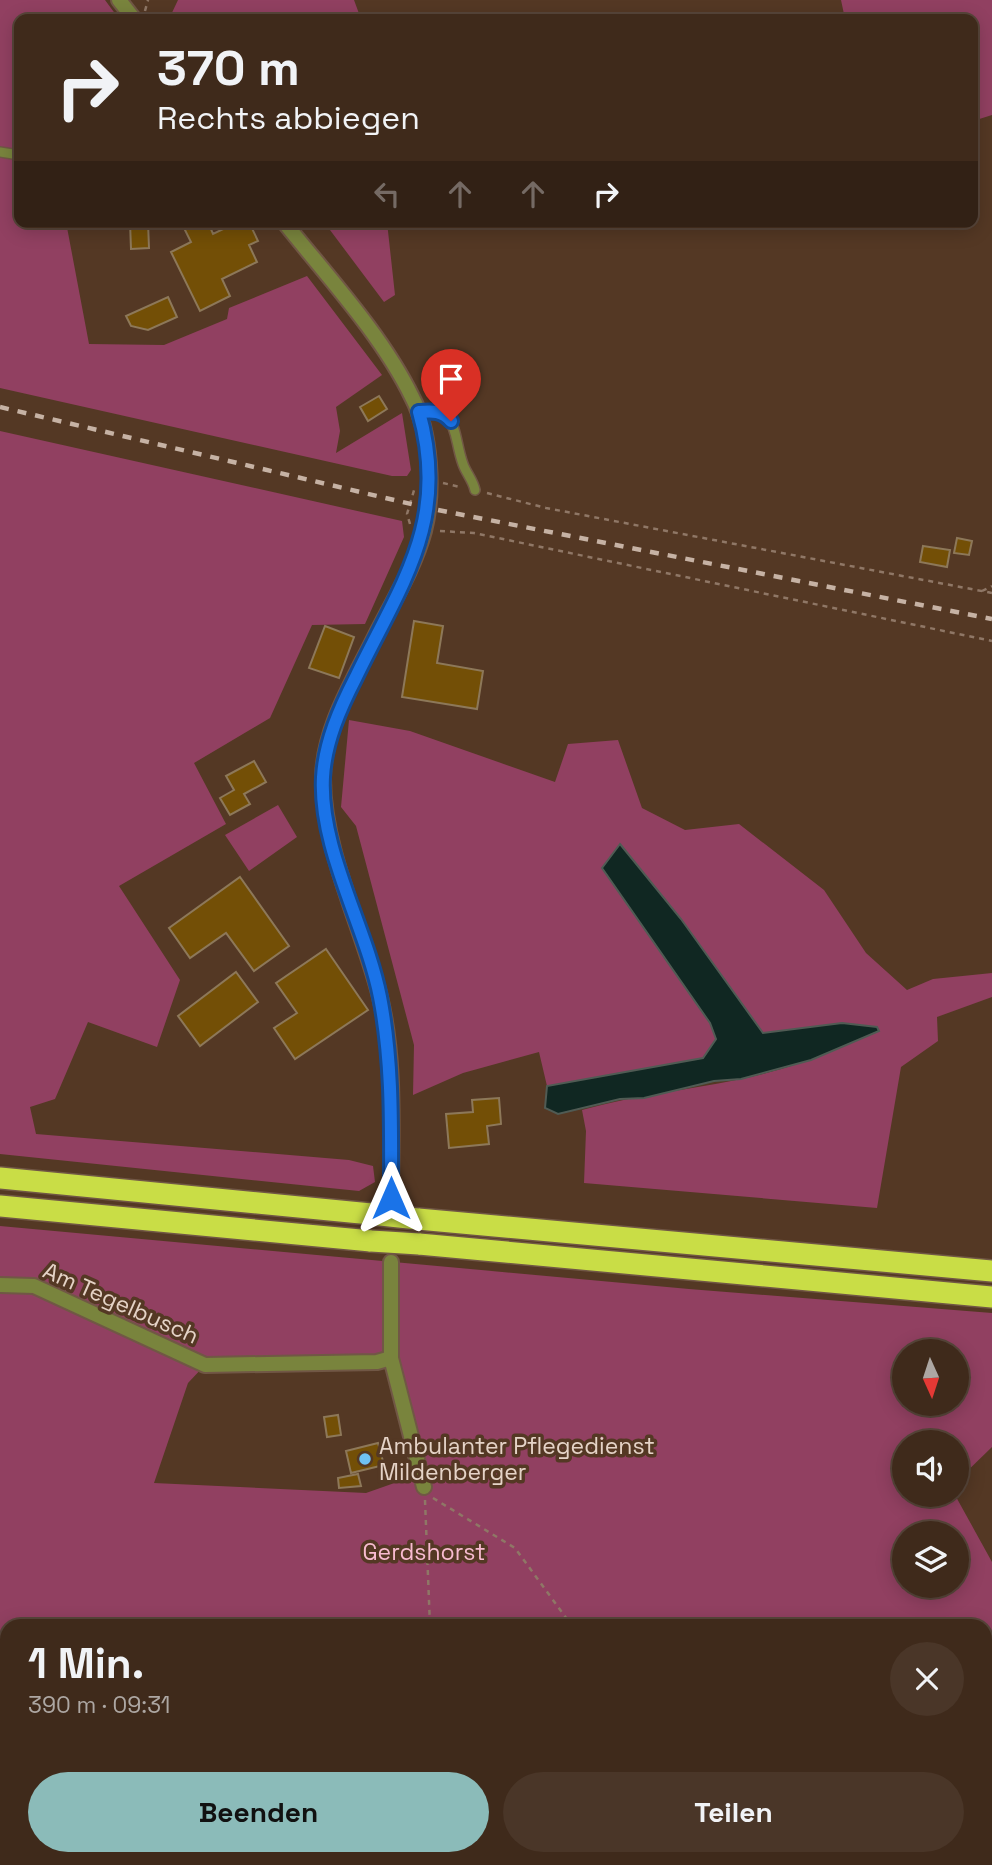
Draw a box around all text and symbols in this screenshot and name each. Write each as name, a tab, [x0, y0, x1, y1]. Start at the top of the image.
text: 370 m	[157, 37, 300, 99]
icon: right	[42, 42, 133, 133]
text: Rechts abbiegen	[157, 98, 420, 138]
icon: left	[368, 175, 406, 213]
icon: ahead	[441, 175, 479, 213]
icon: ahead	[514, 175, 552, 213]
icon: right	[587, 175, 625, 213]
pin	[421, 349, 481, 421]
icon: arrive	[432, 360, 470, 398]
position arrow	[354, 1161, 428, 1235]
street label: Am Tegelbusch	[38, 1255, 204, 1351]
north arrow	[892, 1339, 970, 1416]
map controls	[892, 1339, 969, 1598]
button: sound	[892, 1430, 969, 1507]
place label: Ambulanter Pflegedienst Mildenberger	[379, 1431, 655, 1487]
marker: Ambulanter Pflegedienst Mildenberger	[357, 1451, 373, 1467]
button: layers	[892, 1521, 969, 1598]
park label: Gerdshorst	[362, 1537, 486, 1567]
text: 1 Min.	[28, 1637, 144, 1690]
button: close	[890, 1642, 964, 1716]
text: 390 m · 09:31	[28, 1690, 170, 1720]
button: Beenden	[28, 1772, 489, 1852]
button: Teilen	[503, 1772, 964, 1852]

